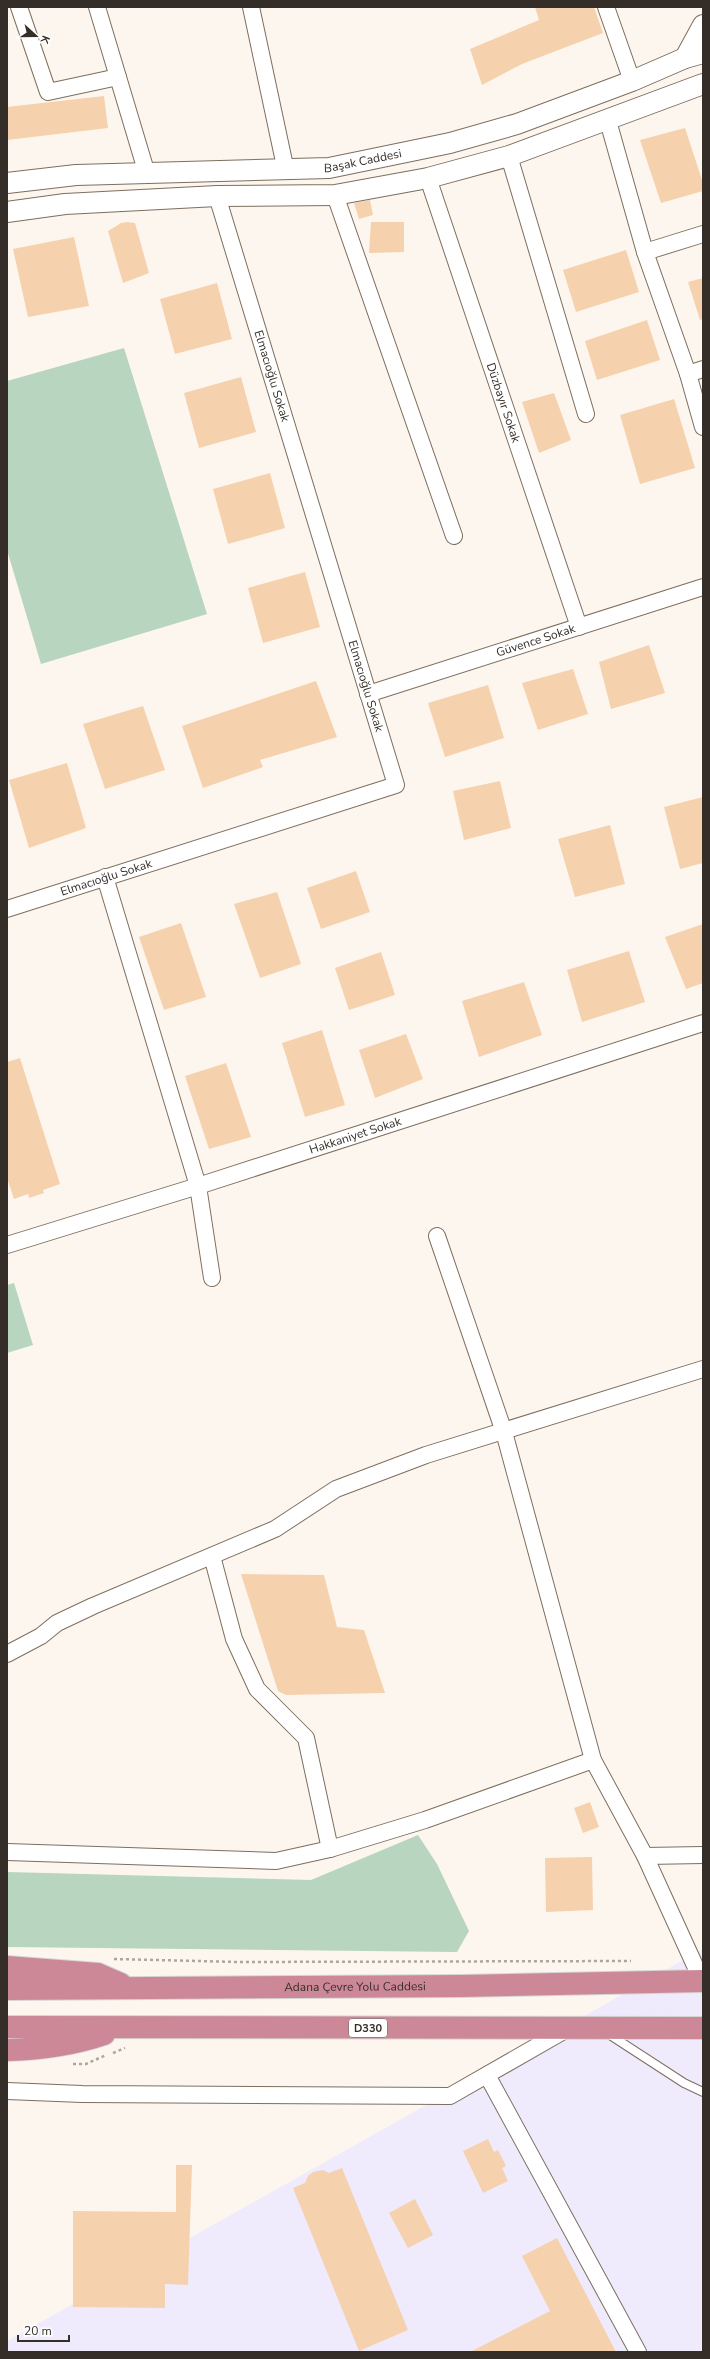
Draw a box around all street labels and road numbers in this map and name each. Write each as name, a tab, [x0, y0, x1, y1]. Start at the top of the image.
street label: Başak Caddesi	[324, 145, 403, 176]
street label: Elmacıoğlu Sokak	[250, 328, 294, 425]
street label: Düzbayır Sokak	[483, 361, 525, 446]
street label: Güvence Sokak	[494, 620, 578, 661]
street label: Elmacıoğlu Sokak	[344, 638, 388, 735]
street label: Elmacıoğlu Sokak	[58, 855, 155, 899]
street label: Hakkaniyet Sokak	[307, 1113, 404, 1158]
street label: Adana Çevre Yolu Caddesi	[284, 1978, 426, 1995]
road number: D330	[349, 2019, 387, 2037]

